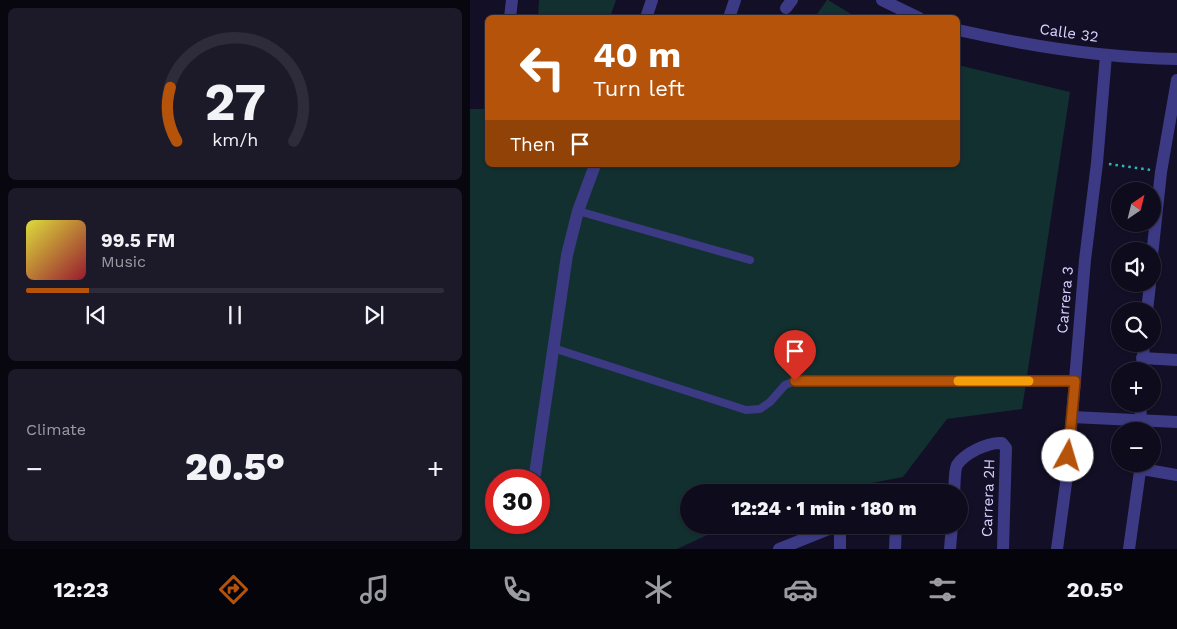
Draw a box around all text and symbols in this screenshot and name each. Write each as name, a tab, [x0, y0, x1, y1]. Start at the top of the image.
street label: Calle 32	[1038, 20, 1100, 46]
text: 40 m	[593, 34, 681, 76]
icon: left	[510, 35, 575, 100]
text: 27	[204, 72, 266, 133]
text: Turn left	[593, 76, 685, 101]
text: km/h	[212, 129, 258, 150]
icon: arrive	[566, 130, 594, 158]
text: Then	[510, 133, 556, 156]
north arrow	[1111, 182, 1161, 232]
map controls	[1111, 182, 1161, 472]
text: 99.5 FM	[101, 229, 175, 252]
button: sound	[1111, 242, 1161, 292]
text: Music	[101, 252, 146, 271]
street label: Carrera 3	[1053, 266, 1077, 334]
icon: previous	[82, 301, 110, 329]
icon: pause	[221, 301, 249, 329]
icon: next	[360, 301, 388, 329]
button: search	[1111, 302, 1161, 352]
pin	[774, 330, 816, 381]
icon: arrive	[781, 337, 809, 365]
button: +	[1111, 362, 1161, 412]
text: Climate	[26, 420, 86, 439]
button: −	[1111, 422, 1161, 472]
position arrow	[1041, 429, 1093, 481]
text: 20.5°	[185, 445, 285, 489]
text: −	[26, 452, 43, 485]
text: +	[427, 452, 444, 485]
street label: Carrera 2H	[978, 459, 998, 537]
speed limit sign: 30	[485, 469, 550, 534]
text: 12:24 · 1 min · 180 m	[731, 497, 917, 520]
icon: directions	[216, 572, 251, 607]
icon: music	[357, 572, 392, 607]
icon: phone	[499, 572, 534, 607]
icon: climate	[641, 572, 676, 607]
icon: car	[783, 572, 818, 607]
icon: filters	[925, 572, 960, 607]
text: 12:23	[53, 577, 109, 602]
text: 20.5°	[1066, 577, 1124, 602]

